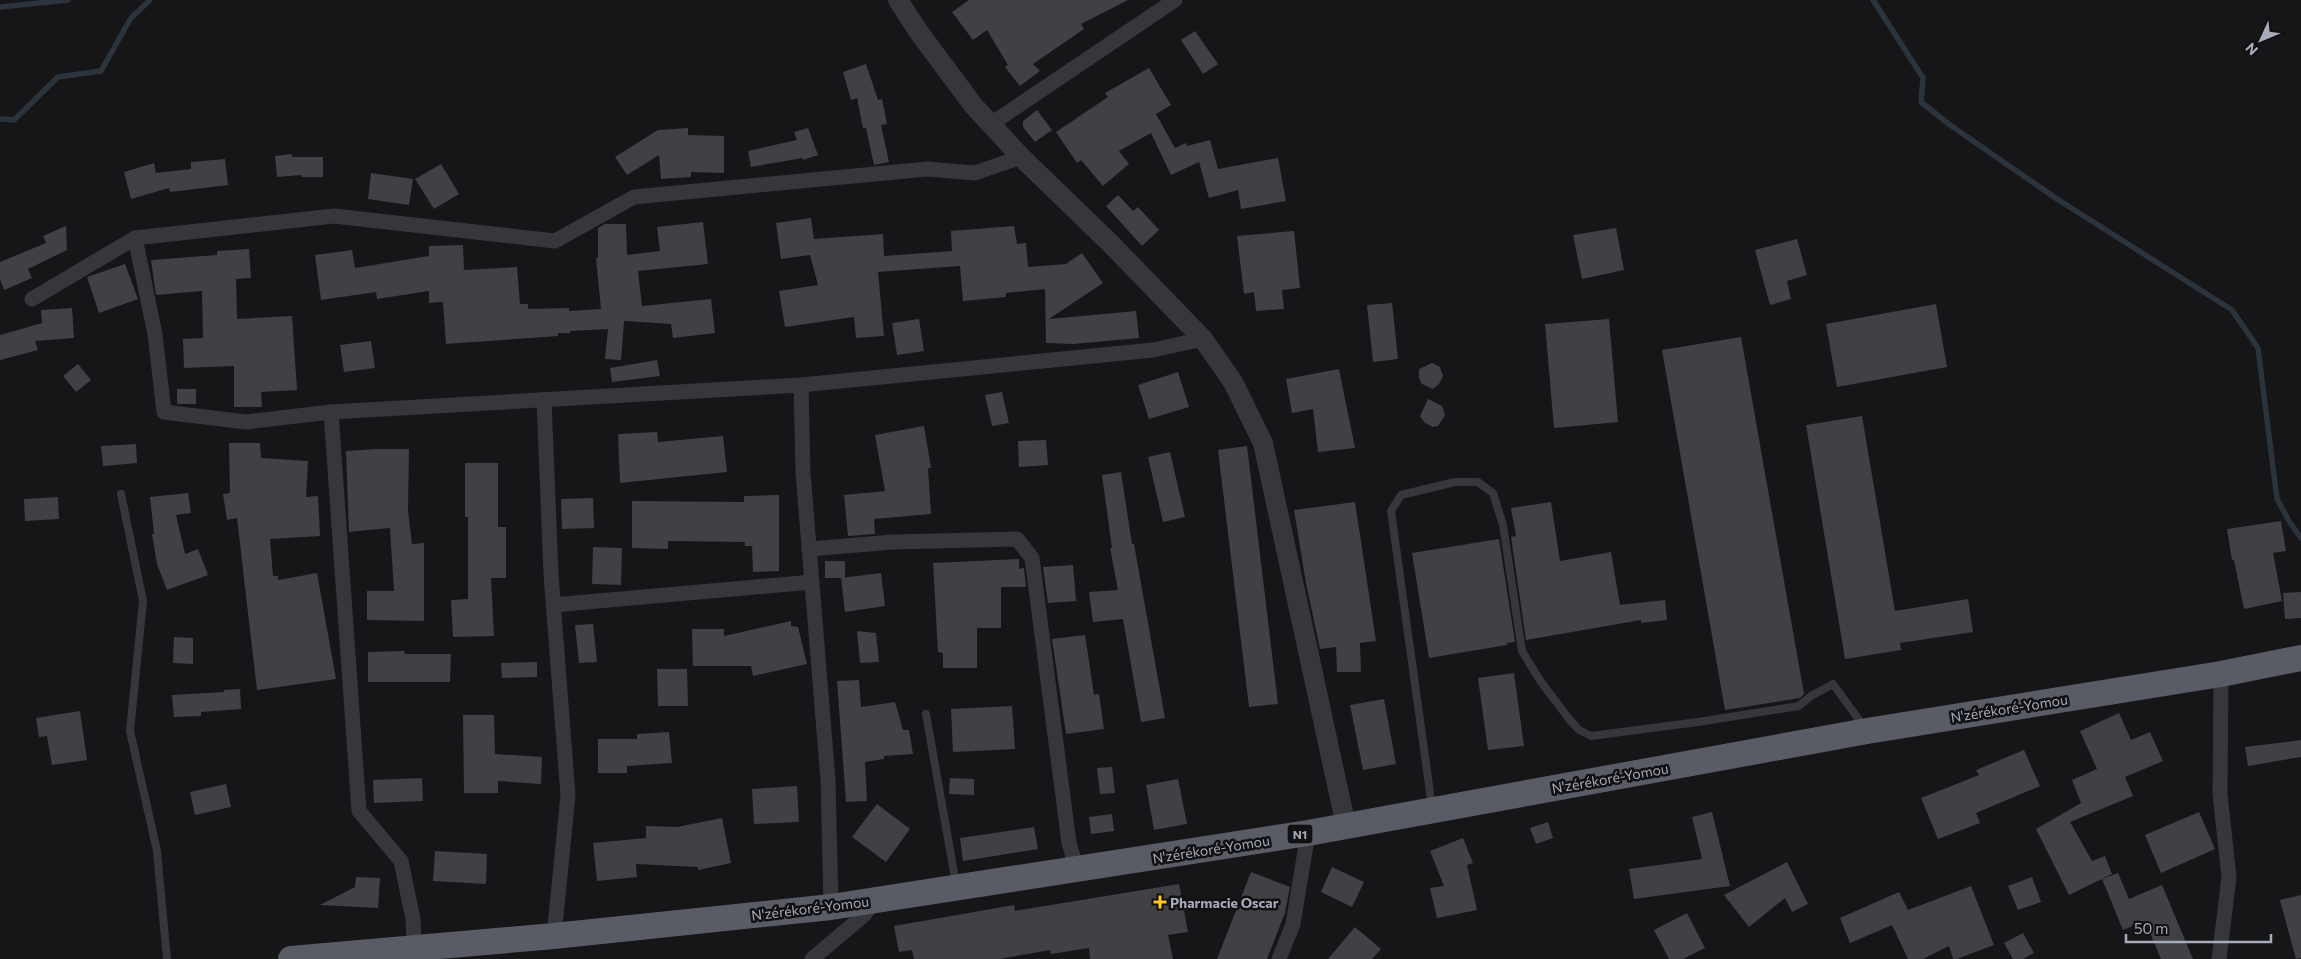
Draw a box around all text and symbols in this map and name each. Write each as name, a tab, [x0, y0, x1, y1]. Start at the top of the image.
north arrow	[2236, 15, 2286, 65]
text: N	[2242, 40, 2261, 59]
street label: N'zérékoré-Yomou	[1949, 690, 2069, 726]
street label: N'zérékoré-Yomou	[1550, 759, 1670, 797]
road number: N1	[1288, 824, 1312, 844]
street label: N'zérékoré-Yomou	[1151, 831, 1271, 867]
street label: N'zérékoré-Yomou	[750, 892, 870, 924]
place label: Pharmacie Oscar	[1170, 894, 1279, 911]
marker: Pharmacie Oscar	[1154, 896, 1166, 908]
scale bar	[2126, 912, 2271, 944]
text: 50 m	[2134, 919, 2168, 937]

